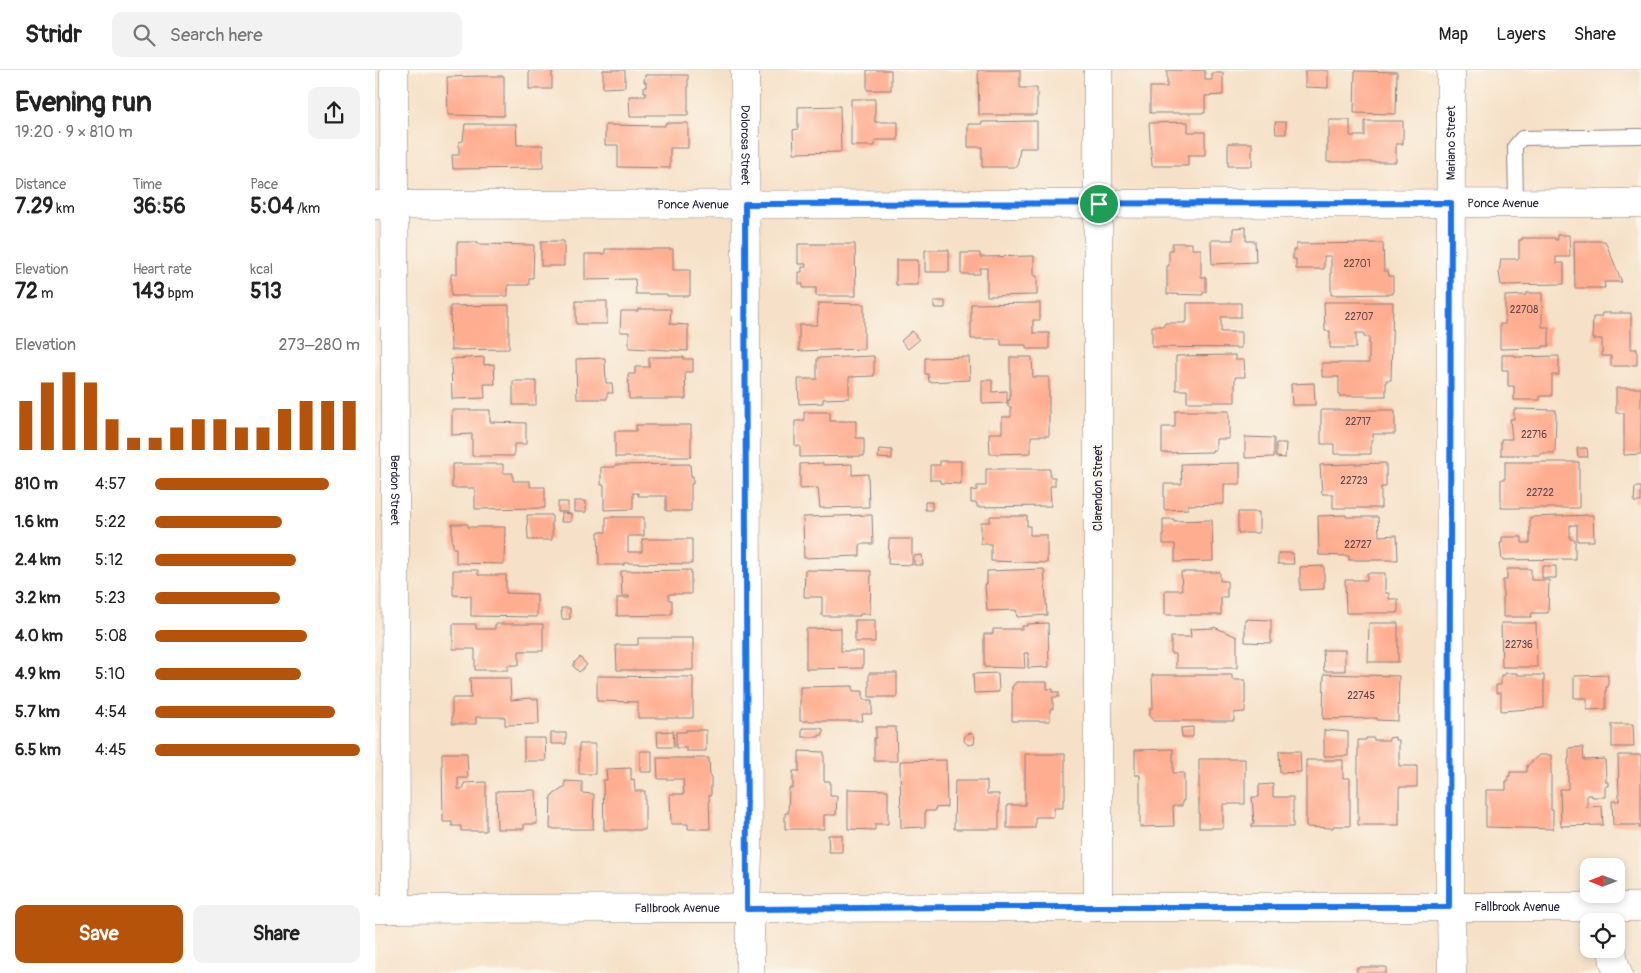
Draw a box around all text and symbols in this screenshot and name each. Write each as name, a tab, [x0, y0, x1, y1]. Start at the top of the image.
search box	[112, 12, 462, 57]
text: Stridr	[25, 20, 82, 49]
icon: search	[130, 21, 158, 49]
text: Search here	[170, 23, 263, 47]
text: Map	[1439, 23, 1468, 46]
text: Layers	[1496, 23, 1546, 46]
text: Share	[1574, 23, 1616, 46]
text: Evening run	[15, 85, 152, 120]
button: share	[308, 87, 360, 139]
street label: Dolorosa Street	[738, 105, 753, 185]
street label: Mariano Street	[1443, 106, 1458, 180]
text: 19:20 · 9 × 810 m	[15, 122, 133, 142]
text: Distance	[15, 176, 66, 193]
text: Time	[133, 176, 162, 193]
text: Pace	[250, 176, 278, 193]
pin	[1078, 183, 1120, 225]
icon: arrive	[1085, 190, 1113, 218]
text: 7.29	[15, 193, 53, 220]
text: 36:56	[133, 193, 186, 220]
text: 5:04	[250, 193, 294, 220]
street label: Ponce Avenue	[1467, 196, 1539, 211]
street label: Ponce Avenue	[657, 197, 729, 212]
text: km	[53, 200, 75, 217]
text: /km	[294, 200, 320, 217]
house number: 22701	[1343, 258, 1371, 270]
text: Elevation	[15, 261, 68, 278]
text: Heart rate	[133, 261, 192, 278]
text: kcal	[250, 261, 273, 278]
text: 72	[15, 278, 38, 305]
text: 143	[133, 278, 165, 305]
text: 513	[250, 278, 282, 305]
text: m	[38, 285, 53, 302]
text: bpm	[165, 285, 194, 302]
house number: 22708	[1510, 304, 1538, 316]
house number: 22707	[1345, 311, 1374, 323]
text: Elevation	[15, 335, 76, 355]
text: 273–280 m	[279, 335, 360, 355]
house number: 22717	[1345, 416, 1372, 428]
house number: 22716	[1521, 429, 1547, 441]
street label: Clarendon Street	[1091, 445, 1106, 531]
street label: Berdon Street	[387, 455, 403, 526]
text: 810 m	[15, 474, 58, 494]
text: 4:57	[95, 474, 126, 494]
house number: 22723	[1340, 475, 1368, 487]
house number: 22722	[1526, 487, 1554, 499]
text: 1.6 km	[15, 512, 58, 532]
text: 5:22	[95, 512, 126, 532]
house number: 22727	[1344, 539, 1372, 551]
text: 2.4 km	[15, 550, 61, 570]
text: 5:12	[95, 550, 123, 570]
text: 3.2 km	[15, 588, 61, 608]
text: 5:23	[95, 588, 125, 608]
text: 4.0 km	[15, 626, 63, 646]
text: 5:08	[95, 626, 127, 646]
house number: 22736	[1505, 639, 1533, 651]
text: 4.9 km	[15, 664, 60, 684]
text: 5:10	[95, 664, 125, 684]
house number: 22745	[1347, 690, 1375, 702]
text: 5.7 km	[15, 702, 60, 722]
text: 4:54	[95, 702, 127, 722]
text: 6.5 km	[15, 740, 61, 760]
text: 4:45	[95, 740, 127, 760]
north arrow	[1580, 858, 1625, 902]
map controls	[1580, 858, 1625, 958]
street label: Fallbrook Avenue	[1474, 900, 1560, 915]
street label: Fallbrook Avenue	[634, 901, 720, 916]
button: Save	[15, 905, 183, 963]
button: Share	[193, 905, 360, 963]
button: locate	[1580, 913, 1625, 958]

